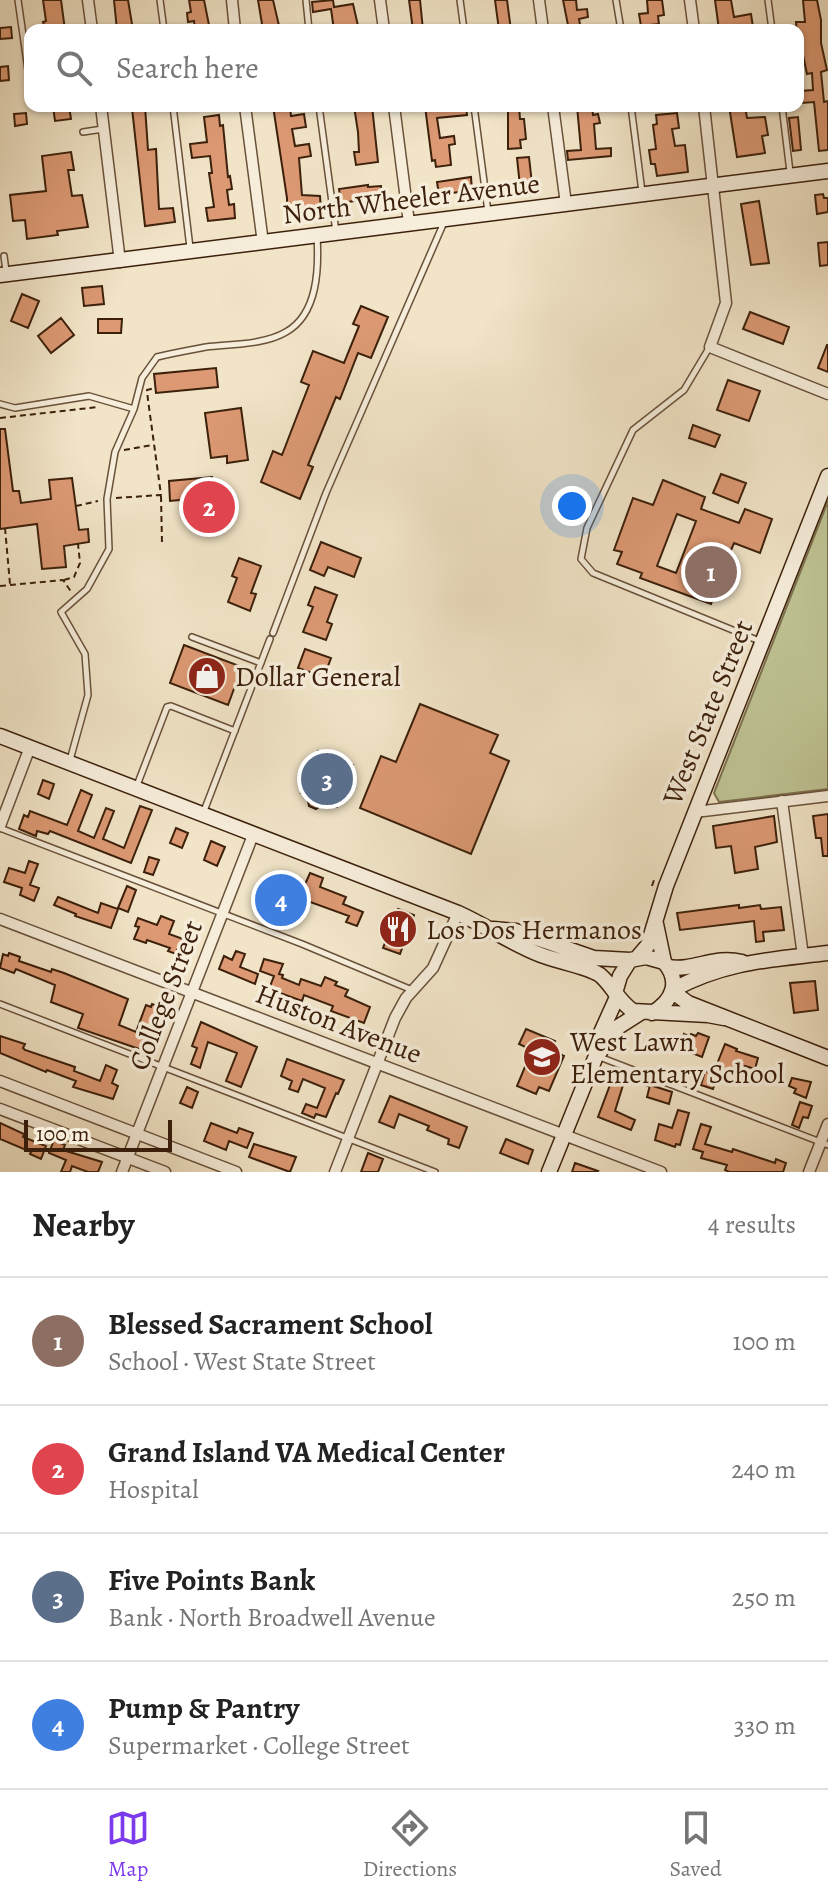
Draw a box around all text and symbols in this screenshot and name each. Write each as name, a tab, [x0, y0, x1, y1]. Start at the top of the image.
search box	[24, 24, 804, 112]
icon: search	[52, 46, 96, 90]
text: Search here	[116, 48, 259, 88]
street label: North Wheeler Avenue	[280, 164, 542, 234]
pin: 2	[183, 477, 235, 537]
your location	[552, 486, 592, 526]
pin: 1	[685, 542, 737, 602]
street label: West State Street	[653, 614, 762, 811]
shop icon: Dollar General	[186, 655, 228, 697]
place label: Dollar General	[235, 658, 401, 696]
pin: 3	[301, 749, 353, 809]
pin: 4	[255, 870, 307, 930]
restaurant icon: Los Dos Hermanos	[377, 908, 419, 950]
place label: Los Dos Hermanos	[426, 911, 642, 949]
street label: College Street	[120, 915, 212, 1076]
street label: Huston Avenue	[250, 975, 427, 1073]
place label: West Lawn Elementary School	[569, 1023, 785, 1093]
school or university icon: West Lawn Elementary School	[521, 1036, 563, 1078]
scale bar	[24, 1116, 172, 1152]
text: 100 m	[36, 1119, 90, 1149]
text: Nearby	[32, 1201, 135, 1248]
text: 4 results	[708, 1207, 796, 1242]
text: Blessed Sacrament School	[108, 1304, 433, 1344]
text: 1	[53, 1324, 63, 1359]
text: 100 m	[733, 1324, 796, 1359]
text: School · West State Street	[108, 1344, 376, 1379]
text: Grand Island VA Medical Center	[108, 1432, 505, 1472]
text: 2	[52, 1452, 64, 1487]
text: 240 m	[731, 1452, 796, 1487]
text: Hospital	[108, 1472, 199, 1507]
text: Five Points Bank	[108, 1560, 315, 1600]
text: 3	[52, 1580, 64, 1615]
text: 250 m	[732, 1580, 796, 1615]
text: Bank · North Broadwell Avenue	[108, 1600, 436, 1635]
text: Pump & Pantry	[108, 1688, 300, 1728]
text: 4	[52, 1708, 64, 1743]
text: 330 m	[734, 1708, 796, 1743]
text: Supermarket · College Street	[108, 1728, 410, 1763]
tab: Map	[106, 1806, 150, 1884]
tab: Directions	[363, 1806, 457, 1884]
tab: Saved	[670, 1806, 722, 1884]

